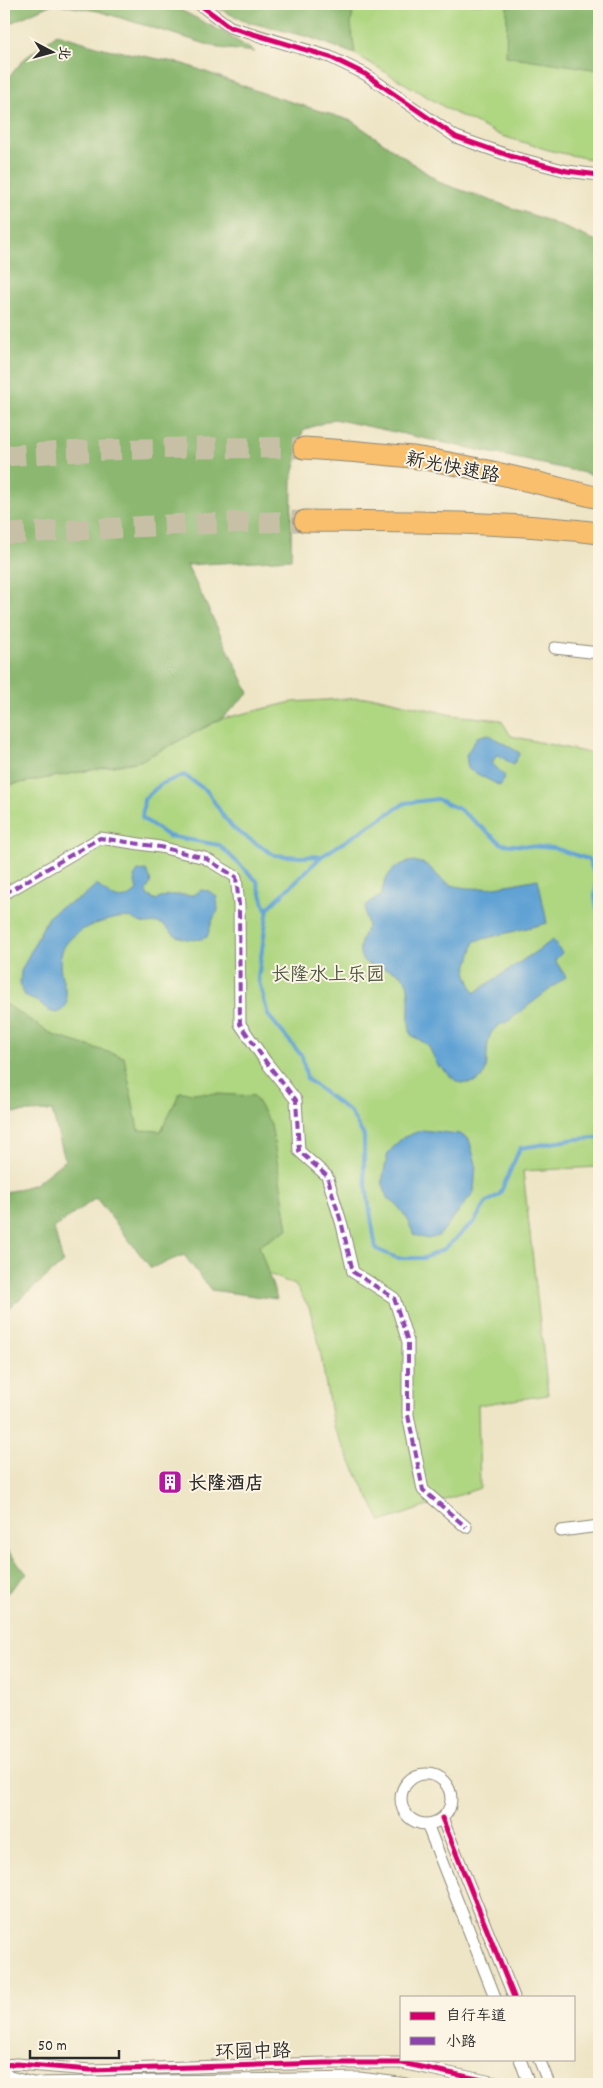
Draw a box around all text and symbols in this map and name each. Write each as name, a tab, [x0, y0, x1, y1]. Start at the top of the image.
north arrow	[28, 28, 78, 78]
text: 北	[52, 45, 74, 61]
street label: 新光快速路	[403, 447, 502, 492]
park label: 长隆水上乐园	[271, 963, 385, 990]
building icon: 长隆酒店	[157, 1469, 183, 1495]
place label: 长隆酒店	[188, 1472, 264, 1499]
legend	[400, 1996, 576, 2060]
text: 自行车道	[446, 2006, 506, 2028]
scale bar	[30, 2028, 119, 2060]
text: 小路	[446, 2032, 476, 2054]
text: 50 m	[38, 2036, 67, 2058]
street label: 环园中路	[215, 2039, 291, 2068]

